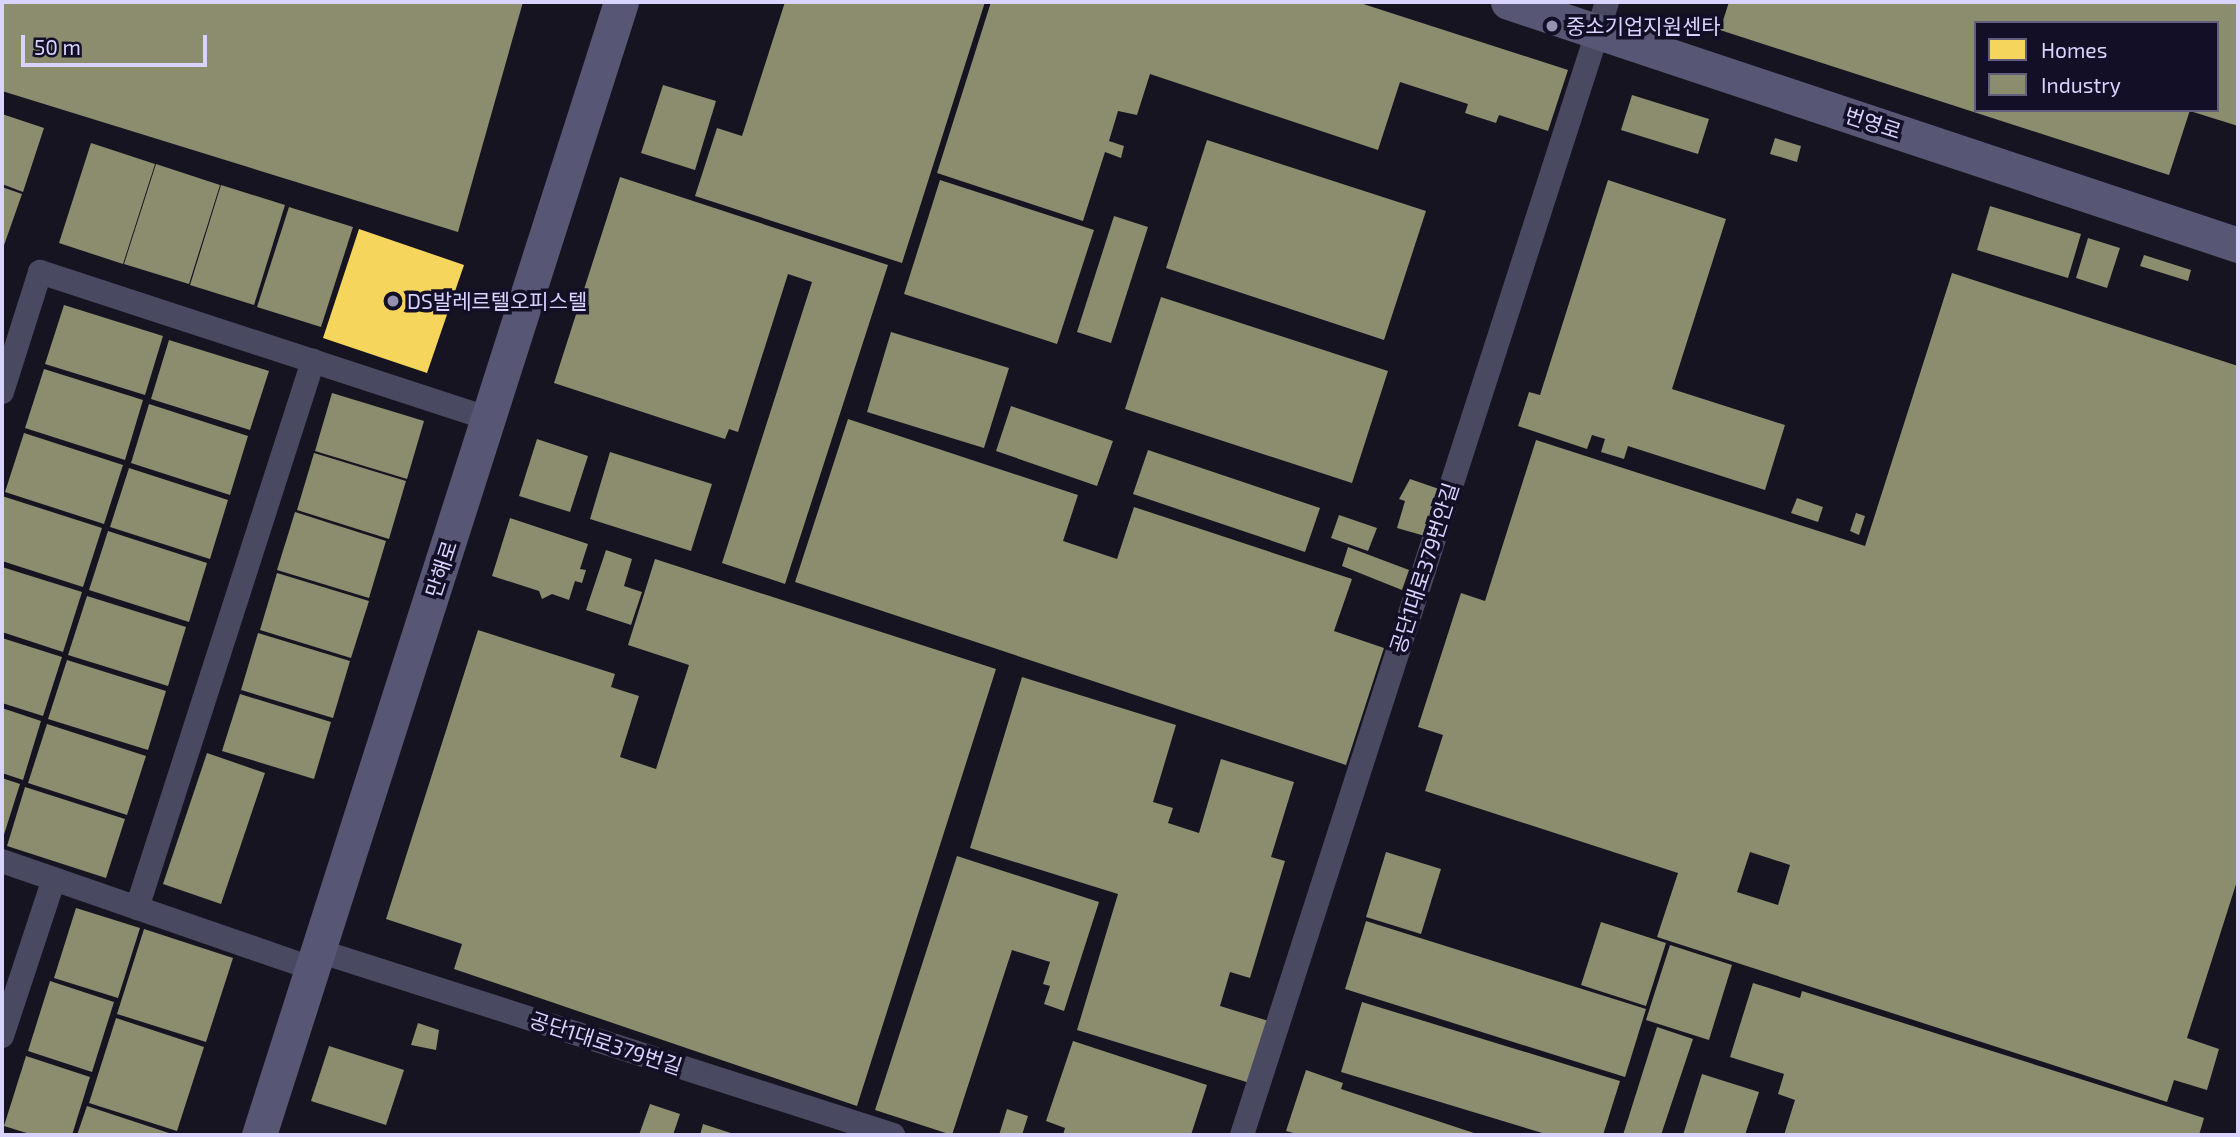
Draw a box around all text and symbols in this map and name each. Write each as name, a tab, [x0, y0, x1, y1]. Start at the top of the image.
place label: 중소기업지원센타	[1566, 13, 1721, 39]
marker: 중소기업지원센타	[1544, 18, 1560, 34]
scale bar	[24, 21, 210, 65]
legend	[1974, 21, 2219, 112]
text: 50 m	[34, 34, 81, 59]
text: Homes	[2041, 37, 2107, 62]
text: Industry	[2041, 72, 2121, 97]
street label: 번영로	[1842, 102, 1904, 144]
place label: DS발레르텔오피스텔	[407, 288, 587, 314]
marker: DS발레르텔오피스텔	[385, 293, 401, 309]
street label: 공단1대로379번안길	[1385, 479, 1463, 657]
street label: 만해로	[420, 538, 462, 600]
street label: 공단1대로379번길	[527, 1006, 685, 1080]

